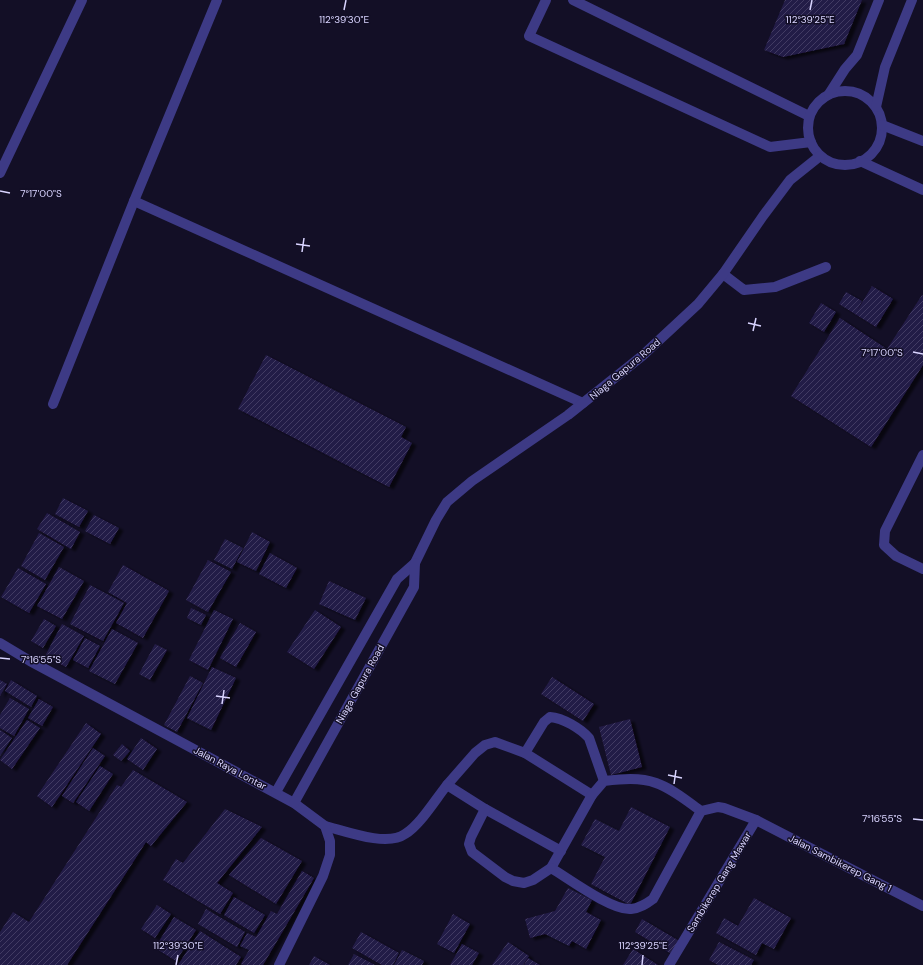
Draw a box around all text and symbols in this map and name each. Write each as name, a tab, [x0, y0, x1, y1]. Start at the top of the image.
text: 112°39'30"E	[319, 13, 369, 26]
text: 112°39'25"E	[785, 13, 835, 26]
text: 7°17'00"S	[20, 187, 62, 200]
street label: Niaga Gapura Road	[587, 336, 663, 402]
text: 7°17'00"S	[861, 346, 903, 359]
street label: Niaga Gapura Road	[333, 642, 387, 726]
text: 7°16'55"S	[21, 653, 61, 666]
street label: Jalan Raya Lontar	[191, 743, 269, 793]
text: 7°16'55"S	[862, 812, 902, 825]
street label: Sambikerep Gang Mawar	[684, 829, 754, 934]
street label: Jalan Sambikerep Gang 1	[786, 831, 894, 895]
text: 112°39'30"E	[153, 939, 203, 952]
text: 112°39'25"E	[618, 939, 668, 952]

